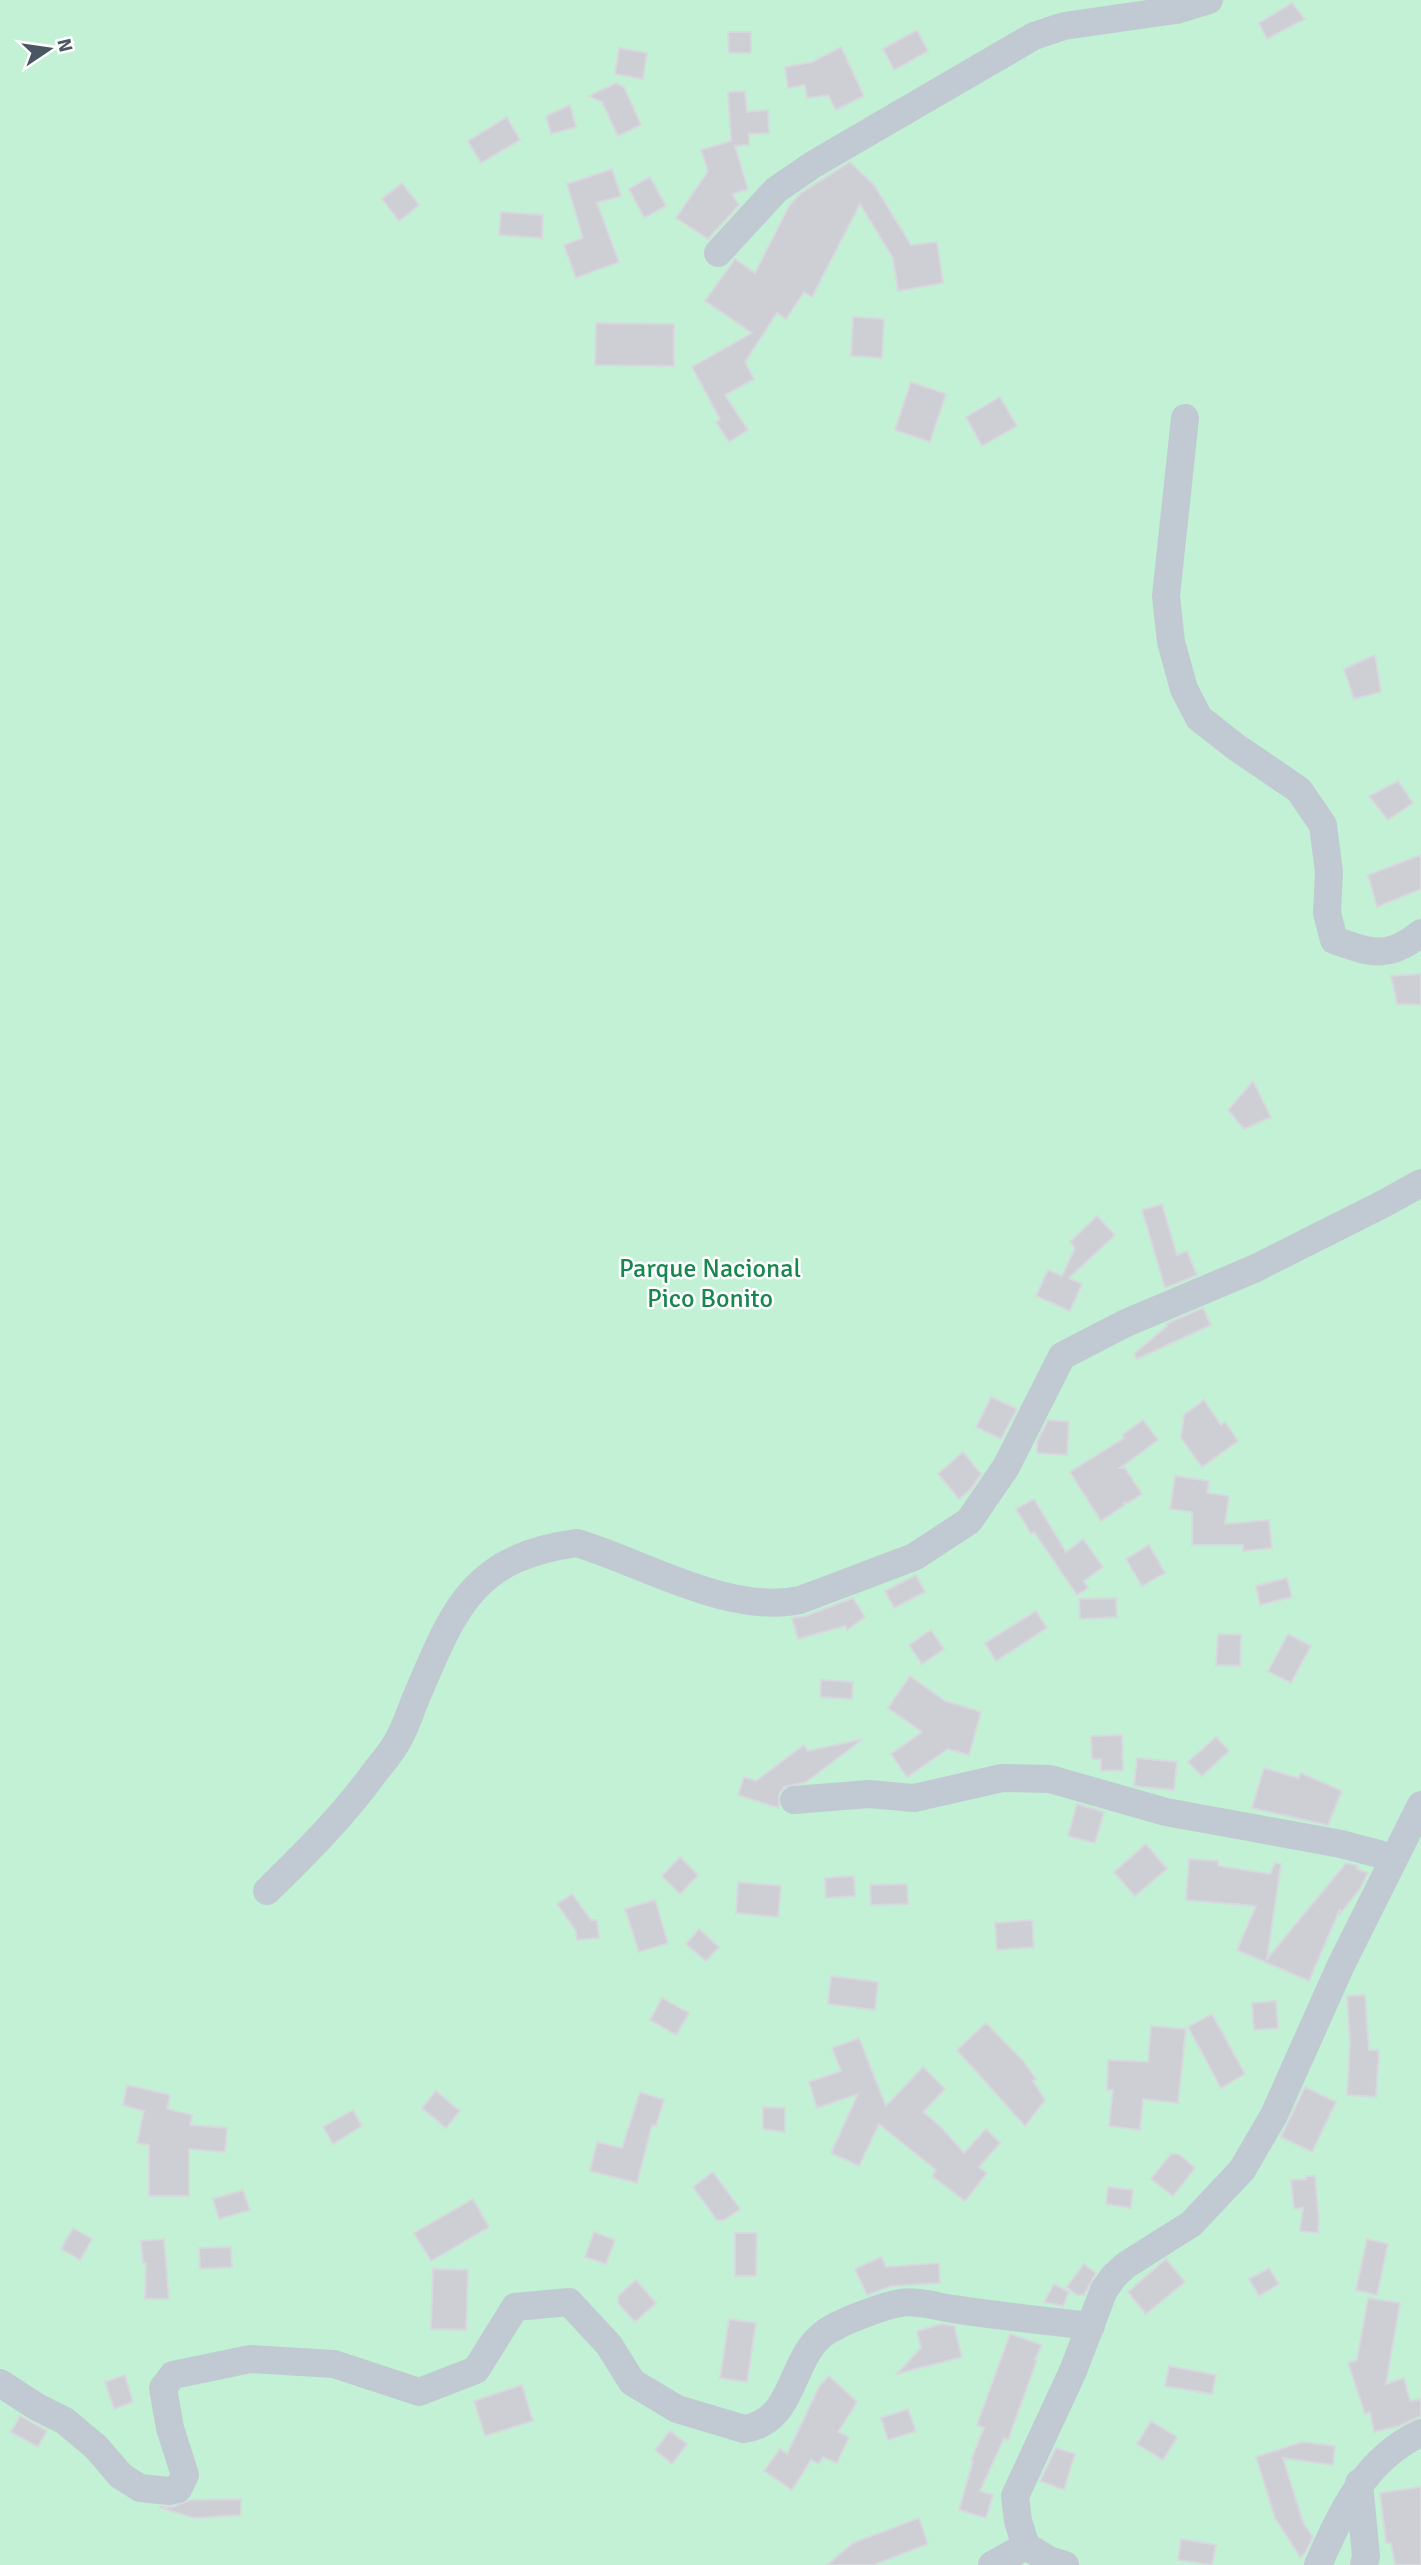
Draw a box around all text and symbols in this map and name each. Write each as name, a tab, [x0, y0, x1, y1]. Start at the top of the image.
north arrow	[14, 14, 84, 84]
text: N	[51, 36, 78, 55]
park label: Parque Nacional Pico Bonito	[619, 1253, 801, 1315]

